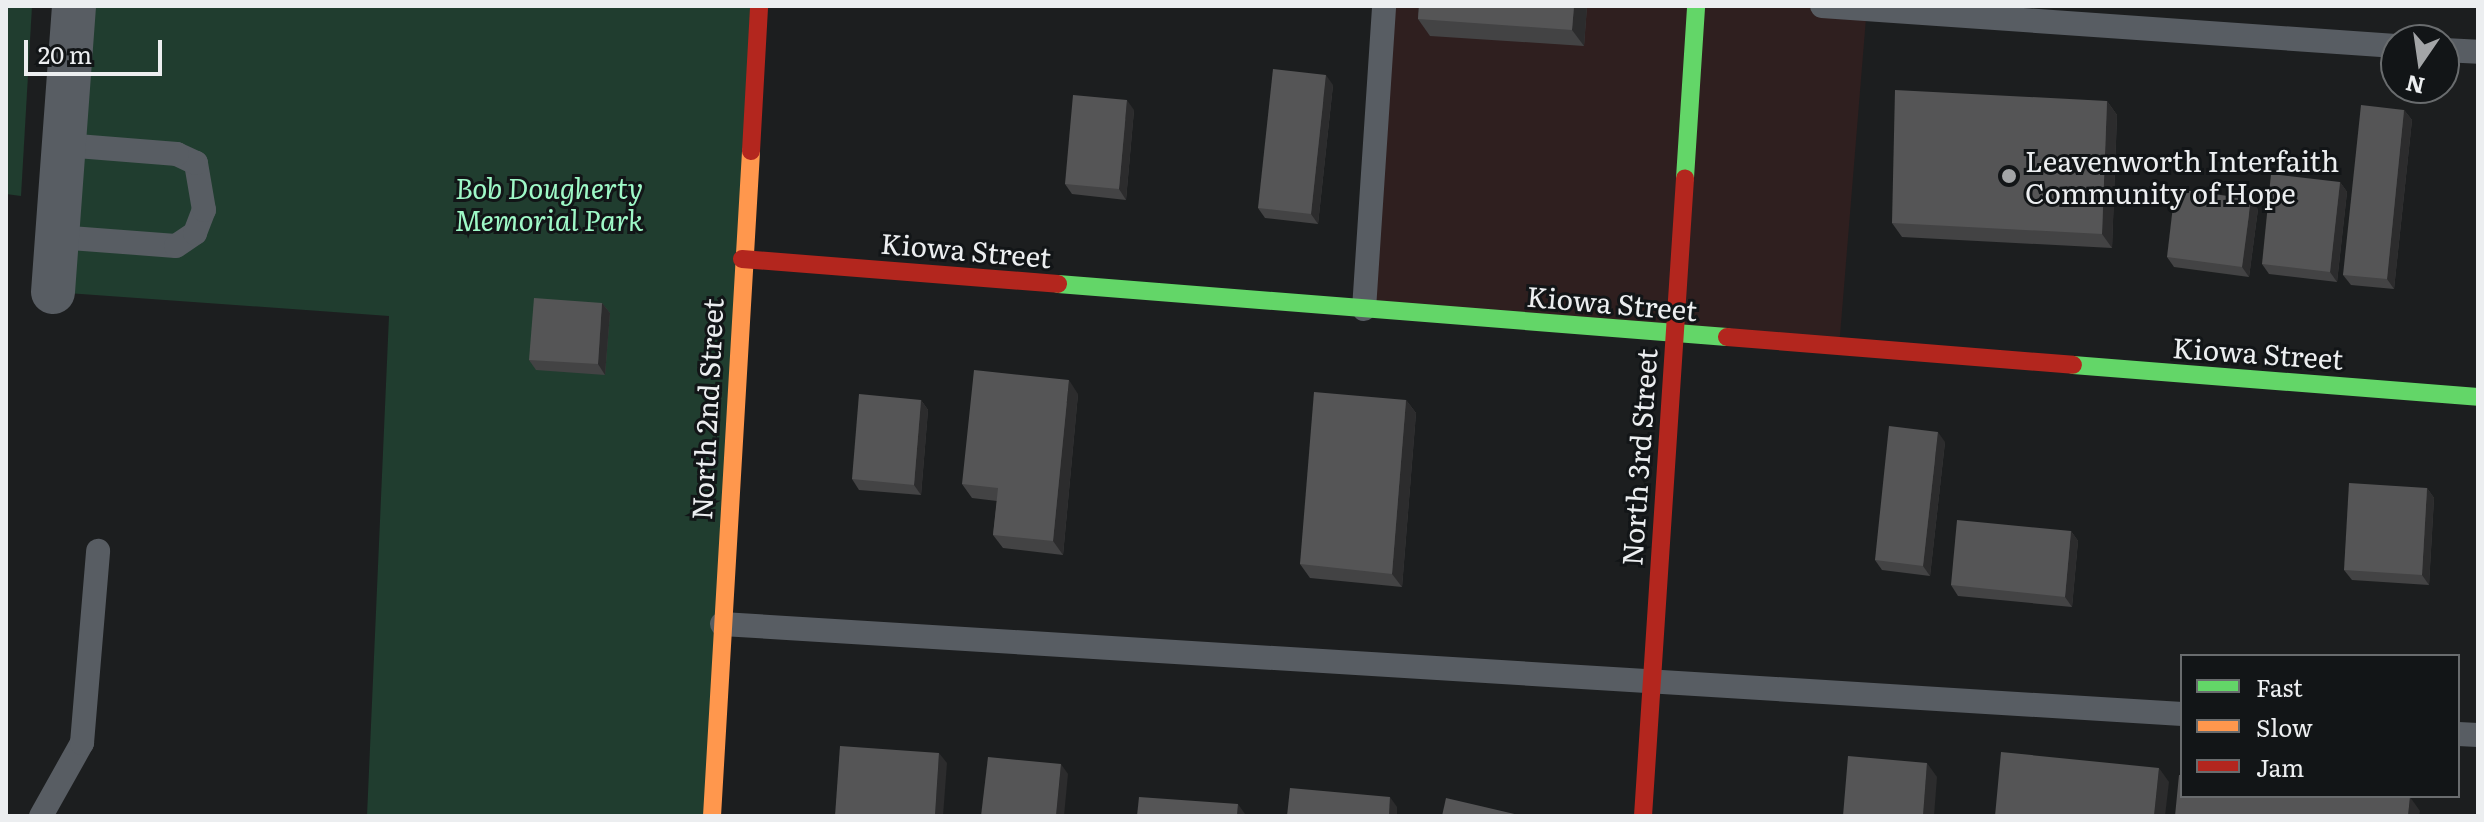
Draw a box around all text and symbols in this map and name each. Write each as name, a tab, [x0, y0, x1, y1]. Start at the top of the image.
scale bar	[28, 24, 166, 74]
north arrow	[2380, 24, 2460, 104]
text: 20 m	[38, 36, 92, 71]
text: N	[2402, 68, 2428, 104]
place label: Leavenworth Interfaith Community of Hope	[2025, 143, 2339, 209]
marker: Leavenworth Interfaith Community of Hope	[2000, 167, 2018, 185]
park label: Bob Dougherty Memorial Park	[455, 170, 643, 236]
street label: Kiowa Street	[879, 225, 1053, 273]
street label: Kiowa Street	[1525, 278, 1699, 326]
street label: North 2nd Street	[683, 297, 729, 521]
street label: Kiowa Street	[2171, 329, 2345, 375]
street label: North 3rd Street	[1614, 347, 1662, 567]
legend	[2180, 654, 2460, 798]
text: Fast	[2256, 669, 2303, 704]
text: Slow	[2256, 709, 2313, 744]
text: Jam	[2256, 749, 2304, 784]

